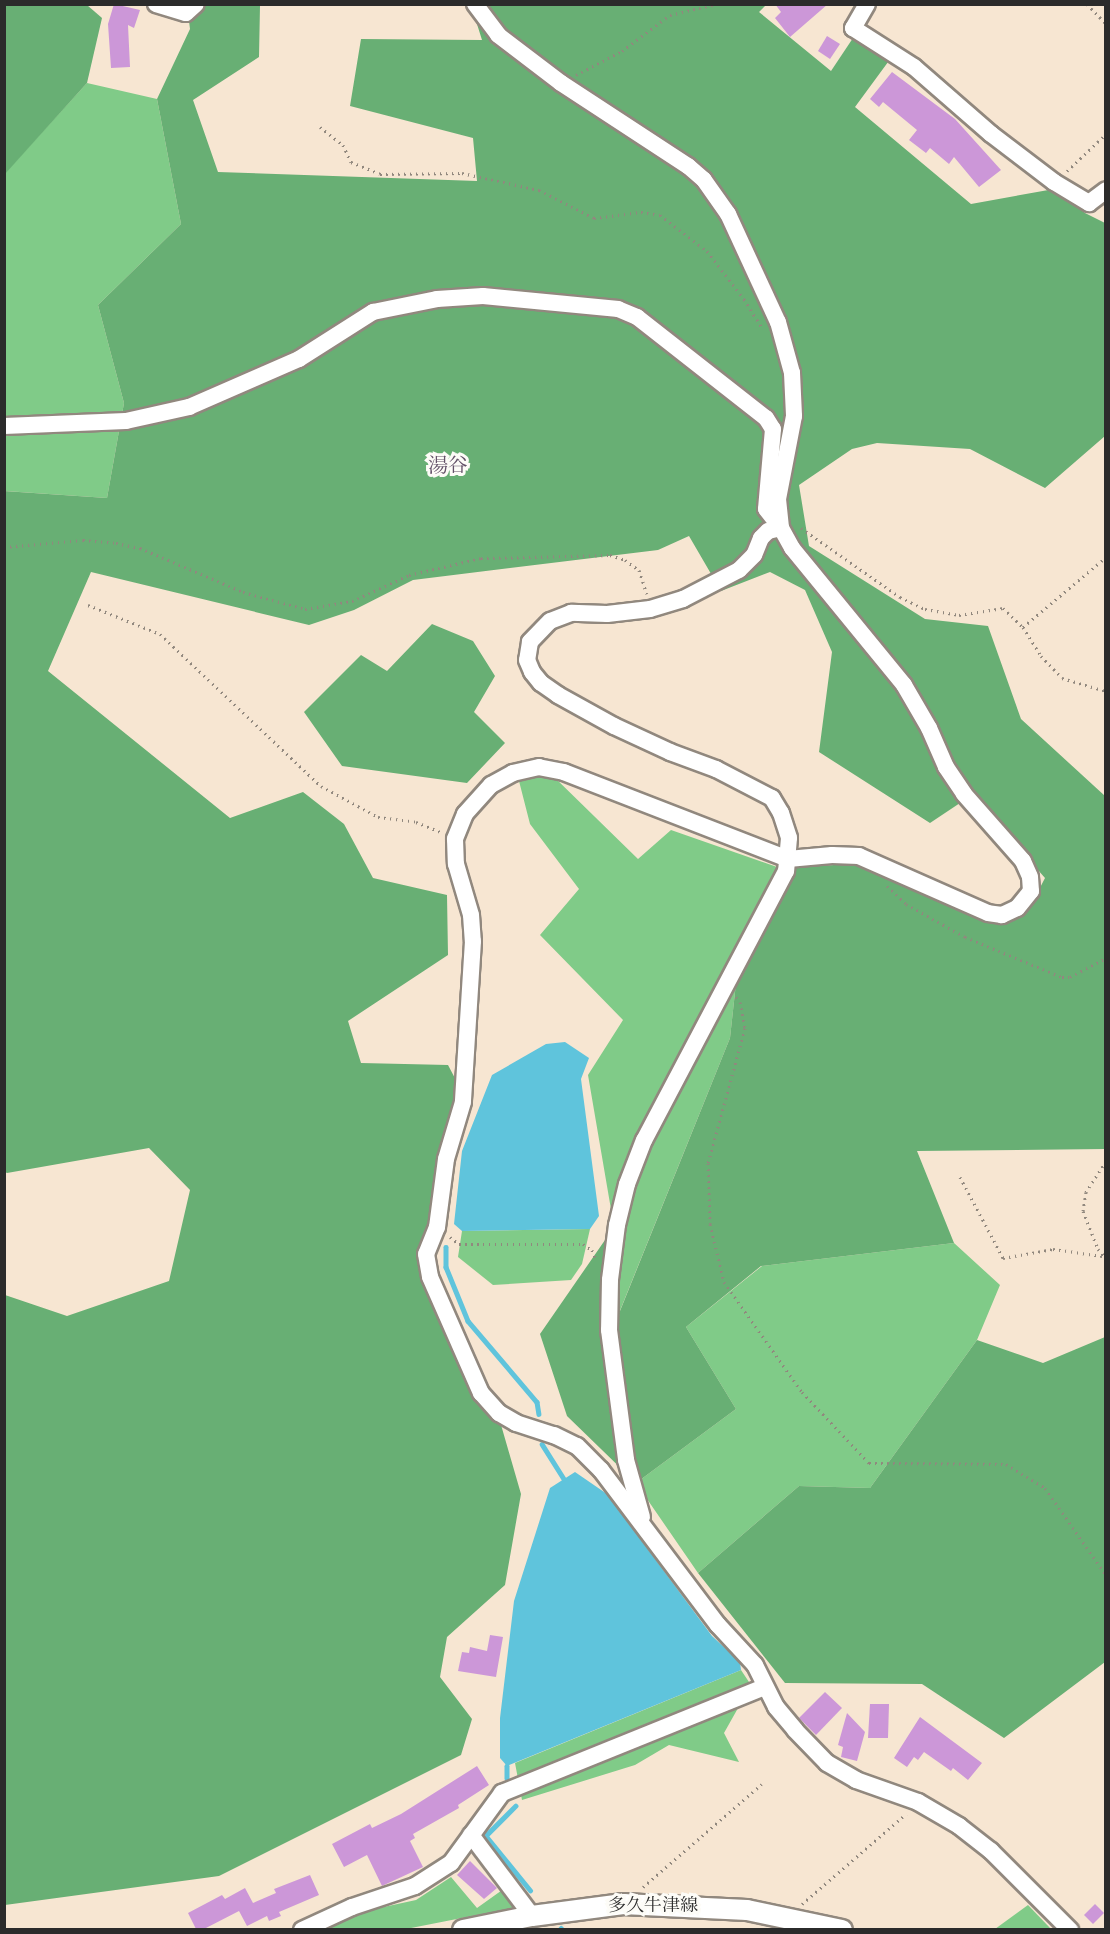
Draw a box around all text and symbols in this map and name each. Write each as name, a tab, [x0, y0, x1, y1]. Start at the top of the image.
district label: 湯谷	[428, 454, 468, 478]
street label: 多久牛津線	[608, 1896, 698, 1918]

